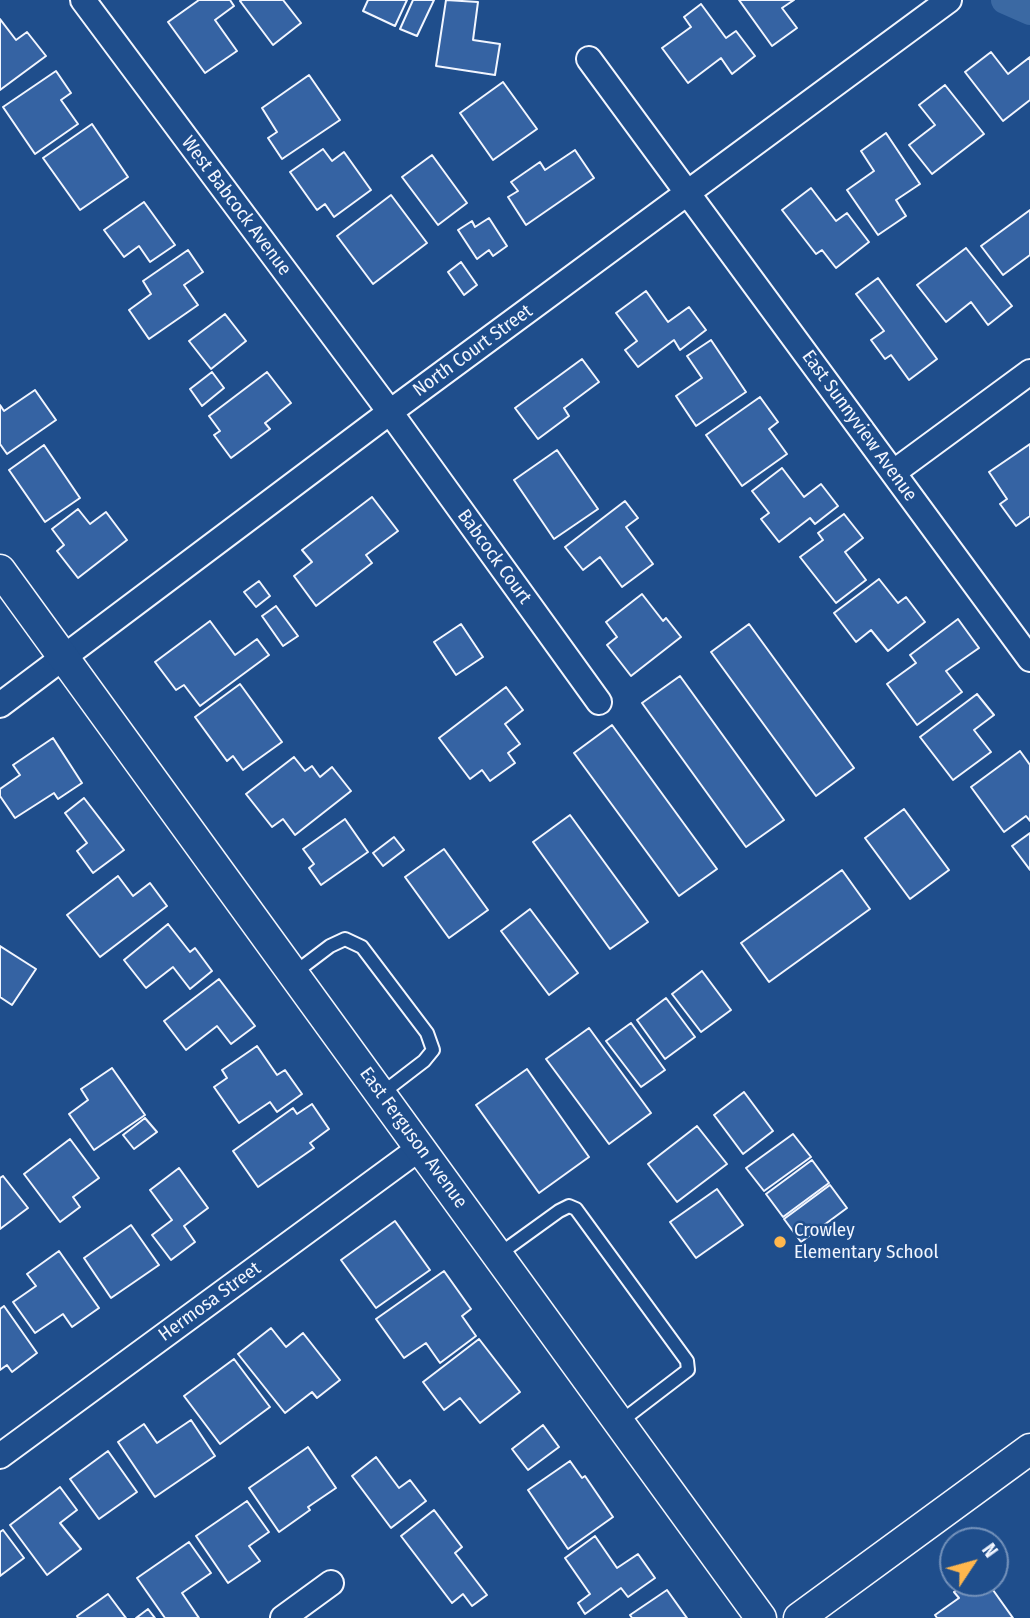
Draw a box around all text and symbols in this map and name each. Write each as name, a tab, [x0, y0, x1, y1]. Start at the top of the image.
street label: West Babcock Avenue	[176, 132, 296, 280]
street label: North Court Street	[409, 300, 537, 402]
street label: East Sunnyview Avenue	[797, 346, 921, 506]
street label: Babcock Court	[452, 505, 536, 609]
street label: East Ferguson Avenue	[354, 1063, 472, 1213]
place label: Crowley Elementary School	[794, 1220, 939, 1264]
marker: Crowley Elementary School	[772, 1234, 788, 1250]
street label: Hermosa Street	[155, 1257, 265, 1347]
north arrow	[939, 1527, 1009, 1597]
text: N	[977, 1539, 1002, 1562]

